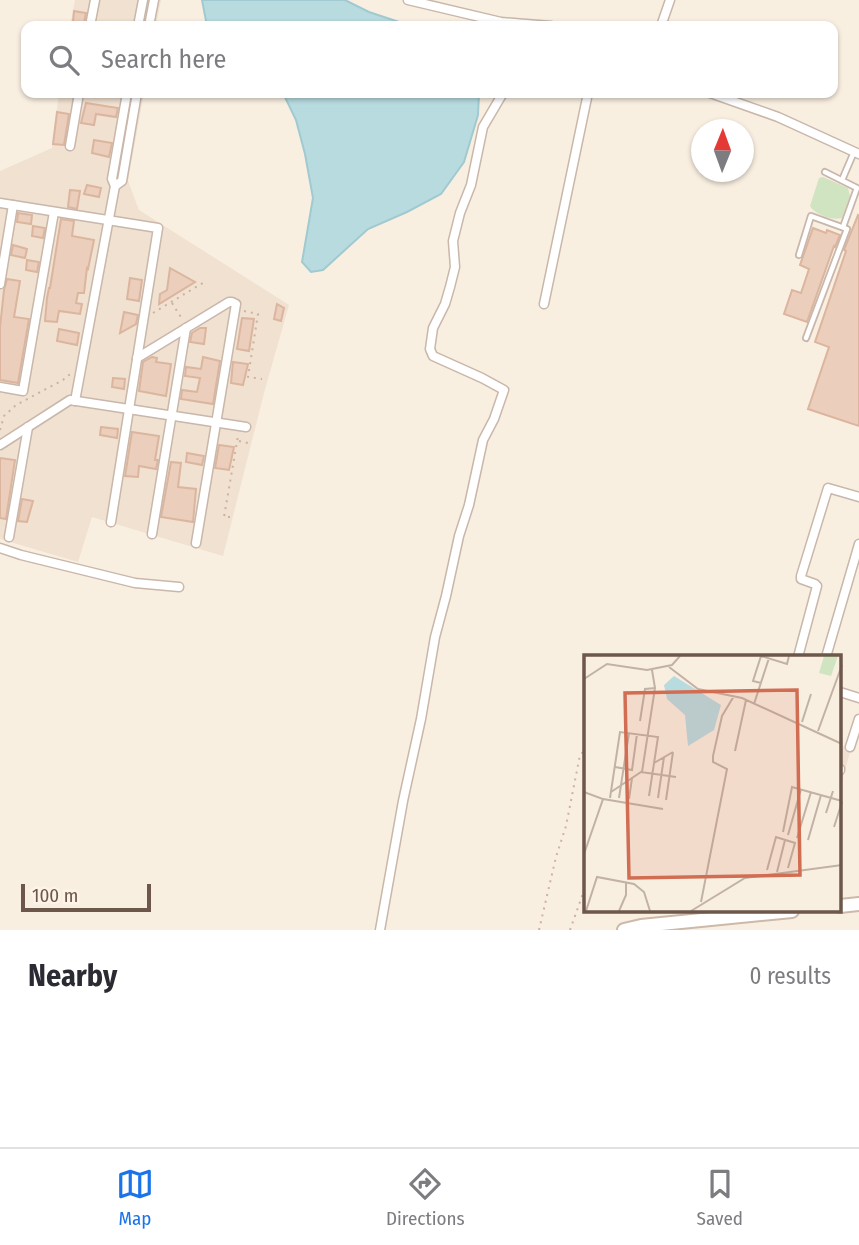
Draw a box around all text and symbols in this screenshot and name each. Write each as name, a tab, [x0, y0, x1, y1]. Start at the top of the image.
search box	[21, 21, 838, 98]
icon: search	[45, 41, 83, 79]
text: Search here	[101, 44, 226, 75]
north arrow	[691, 119, 754, 182]
inset map	[584, 655, 842, 912]
scale bar	[21, 881, 150, 913]
text: 100 m	[32, 884, 78, 907]
text: Nearby	[28, 958, 117, 994]
text: 0 results	[750, 962, 831, 990]
tab: Map	[116, 1165, 154, 1230]
tab: Directions	[386, 1165, 465, 1230]
tab: Saved	[697, 1165, 743, 1230]

